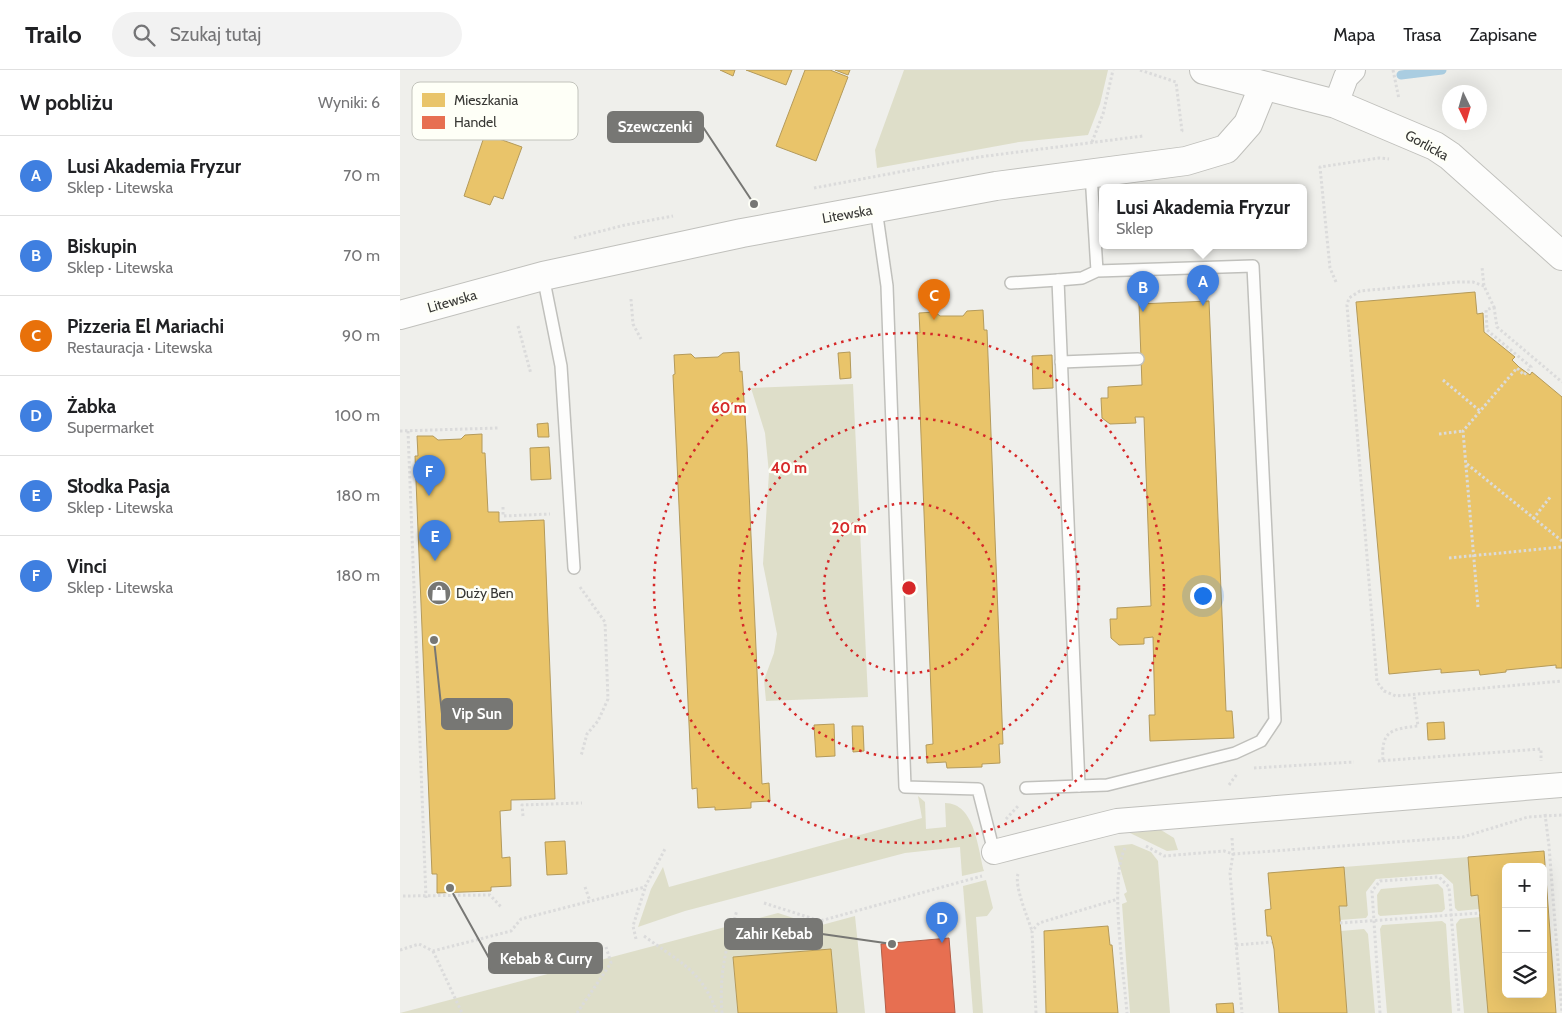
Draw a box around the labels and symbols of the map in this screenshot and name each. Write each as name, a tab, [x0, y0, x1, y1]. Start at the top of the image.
legend	[412, 82, 578, 140]
north arrow	[1442, 85, 1487, 130]
text: Mieszkania	[454, 91, 518, 109]
callout: Szewczenki	[608, 112, 703, 142]
text: Handel	[454, 113, 497, 131]
text: Szewczenki	[618, 118, 692, 136]
street label: Gorlicka	[1402, 126, 1452, 164]
street label: Litewska	[820, 201, 874, 227]
pin: A	[1187, 265, 1219, 306]
pin: B	[1127, 271, 1159, 312]
pin: C	[918, 279, 950, 320]
street label: Litewska	[425, 285, 479, 317]
text: 60 m	[711, 399, 747, 417]
pin: F	[413, 455, 445, 496]
text: 40 m	[771, 459, 807, 477]
text: 20 m	[832, 519, 866, 537]
pin: E	[419, 520, 451, 561]
centre of rings	[900, 579, 918, 597]
shop icon: Duży Ben	[426, 580, 452, 606]
your location	[1190, 583, 1216, 609]
place label: Duży Ben	[456, 584, 514, 602]
callout: Vip Sun	[442, 699, 512, 729]
text: Vip Sun	[452, 705, 502, 723]
pin: D	[926, 902, 958, 943]
callout: Zahir Kebab	[725, 919, 822, 949]
text: Zahir Kebab	[736, 925, 813, 943]
callout: Kebab & Curry	[489, 943, 602, 973]
text: Kebab & Curry	[500, 950, 593, 968]

